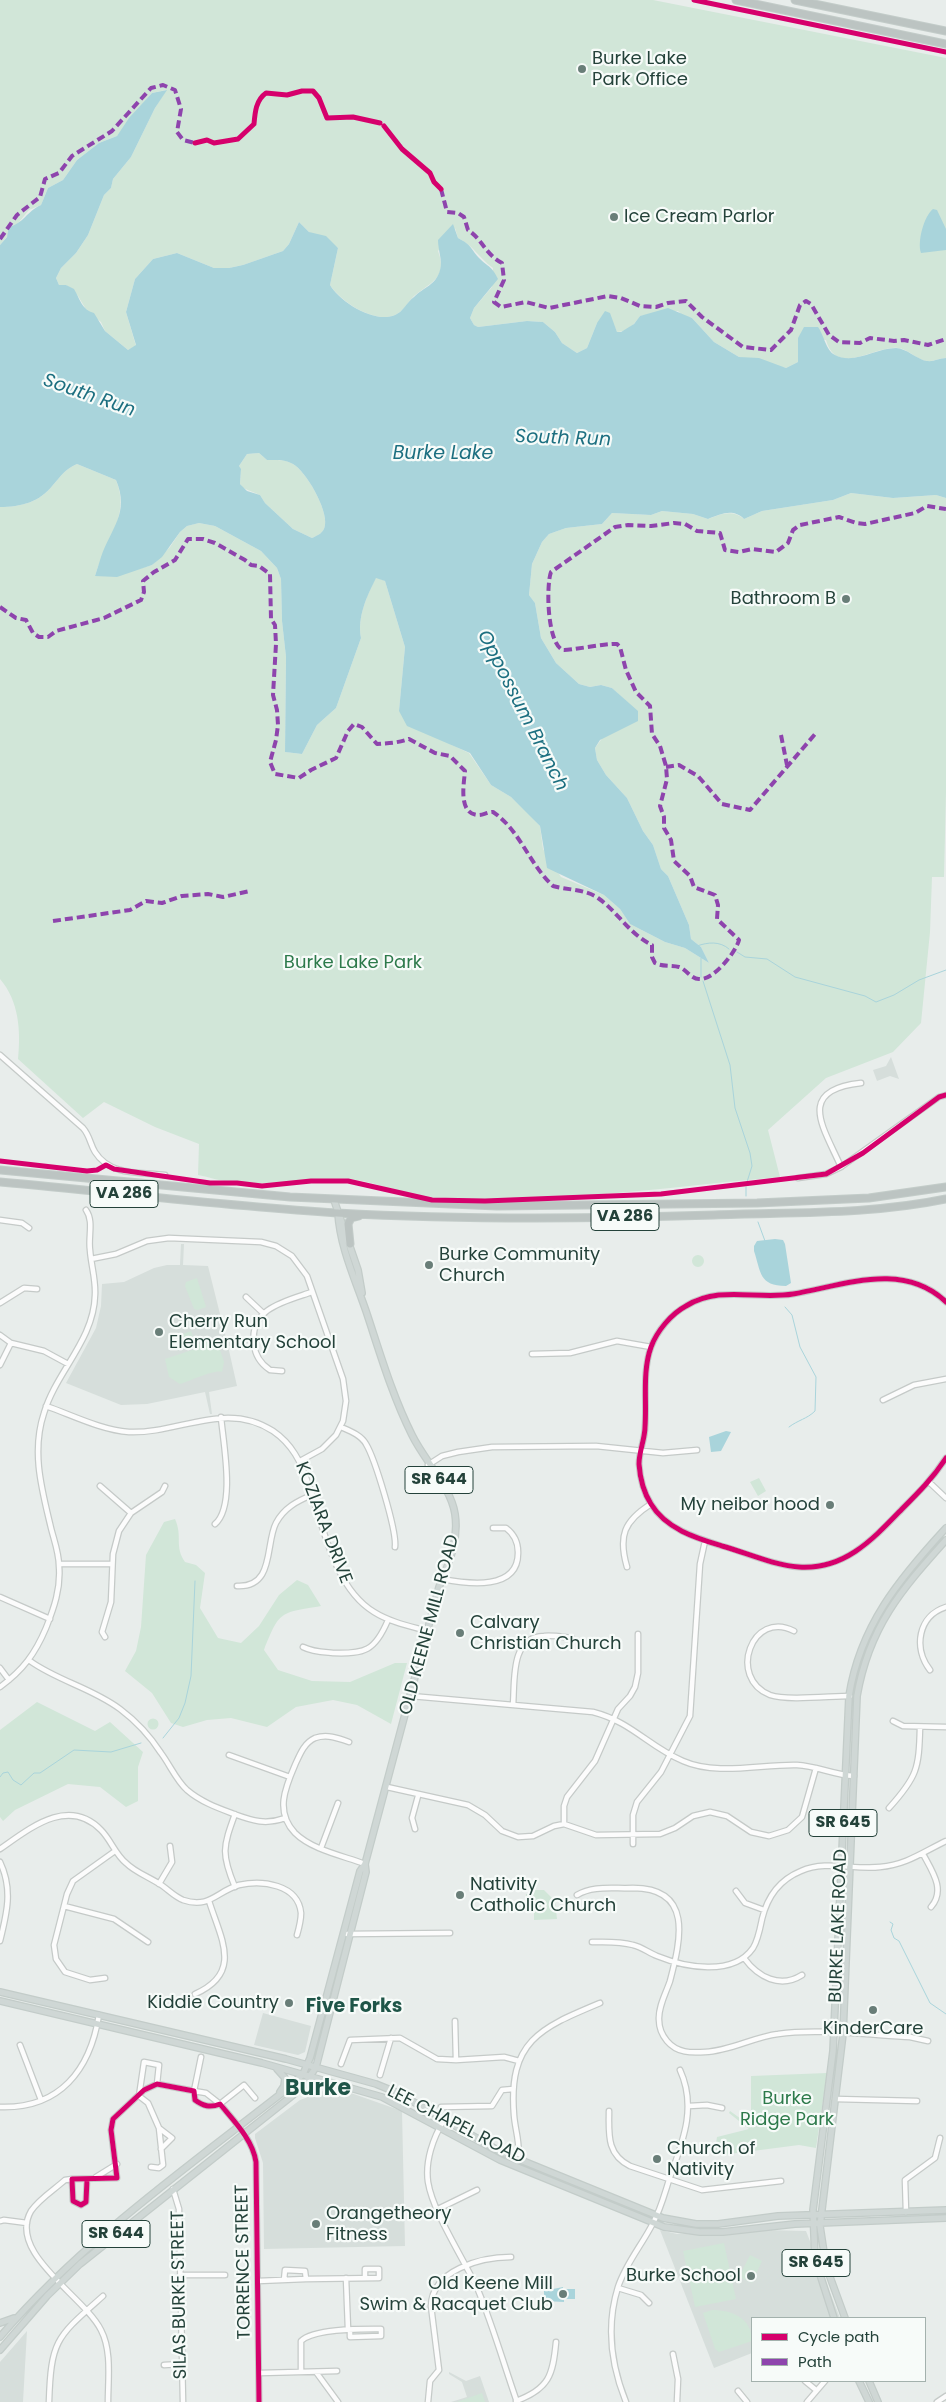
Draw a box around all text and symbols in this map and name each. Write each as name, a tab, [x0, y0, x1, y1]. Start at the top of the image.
place label: Burke Lake Park Office	[592, 48, 688, 90]
marker: Burke Lake Park Office	[576, 63, 588, 75]
place label: Ice Cream Parlor	[624, 206, 775, 228]
marker: Ice Cream Parlor	[608, 211, 620, 223]
water label: South Run	[40, 370, 138, 422]
water label: South Run	[515, 426, 611, 452]
water label: Burke Lake	[393, 443, 493, 465]
place label: Bathroom B	[731, 588, 836, 610]
marker: Bathroom B	[840, 593, 852, 605]
water label: Oppossum Branch	[472, 627, 572, 795]
park label: Burke Lake Park	[284, 952, 422, 974]
road number: VA 286	[90, 1180, 158, 1208]
road number: VA 286	[591, 1204, 659, 1230]
place label: Burke Community Church	[439, 1244, 600, 1286]
marker: Burke Community Church	[423, 1259, 435, 1271]
place label: Cherry Run Elementary School	[169, 1311, 336, 1354]
marker: Cherry Run Elementary School	[153, 1326, 165, 1338]
street label: KOZIARA DRIVE	[290, 1459, 356, 1587]
road number: SR 644	[405, 1466, 473, 1494]
place label: My neibor hood	[681, 1494, 820, 1516]
marker: My neibor hood	[824, 1499, 836, 1511]
street label: OLD KEENE MILL ROAD	[396, 1533, 464, 1717]
place label: Calvary Christian Church	[470, 1612, 622, 1655]
marker: Calvary Christian Church	[454, 1627, 466, 1639]
road number: SR 645	[809, 1810, 877, 1836]
street label: BURKE LAKE ROAD	[826, 1849, 852, 2003]
place label: Nativity Catholic Church	[470, 1874, 616, 1916]
marker: Nativity Catholic Church	[454, 1889, 466, 1901]
place label: Kiddie Country	[147, 1992, 279, 2014]
district label: Five Forks	[306, 1996, 402, 2018]
marker: Kiddie Country	[283, 1997, 295, 2009]
marker: KinderCare	[867, 2004, 879, 2016]
place label: KinderCare	[823, 2018, 923, 2040]
district label: Burke	[285, 2076, 351, 2102]
street label: LEE CHAPEL ROAD	[384, 2081, 528, 2169]
park label: Burke Ridge Park	[740, 2088, 834, 2130]
place label: Church of Nativity	[667, 2138, 755, 2180]
marker: Church of Nativity	[651, 2153, 663, 2165]
street label: TORRENCE STREET	[232, 2184, 256, 2340]
place label: Orangetheory Fitness	[326, 2203, 451, 2246]
street label: SILAS BURKE STREET	[168, 2210, 192, 2380]
marker: Orangetheory Fitness	[310, 2218, 322, 2230]
road number: SR 644	[82, 2220, 150, 2248]
road number: SR 645	[782, 2250, 850, 2276]
place label: Burke School	[626, 2265, 741, 2287]
marker: Burke School	[745, 2270, 757, 2282]
place label: Old Keene Mill Swim & Racquet Club	[360, 2273, 553, 2316]
marker: Old Keene Mill Swim & Racquet Club	[557, 2288, 569, 2300]
legend	[751, 2317, 926, 2382]
text: Cycle path	[798, 2326, 879, 2347]
text: Path	[798, 2351, 832, 2372]

